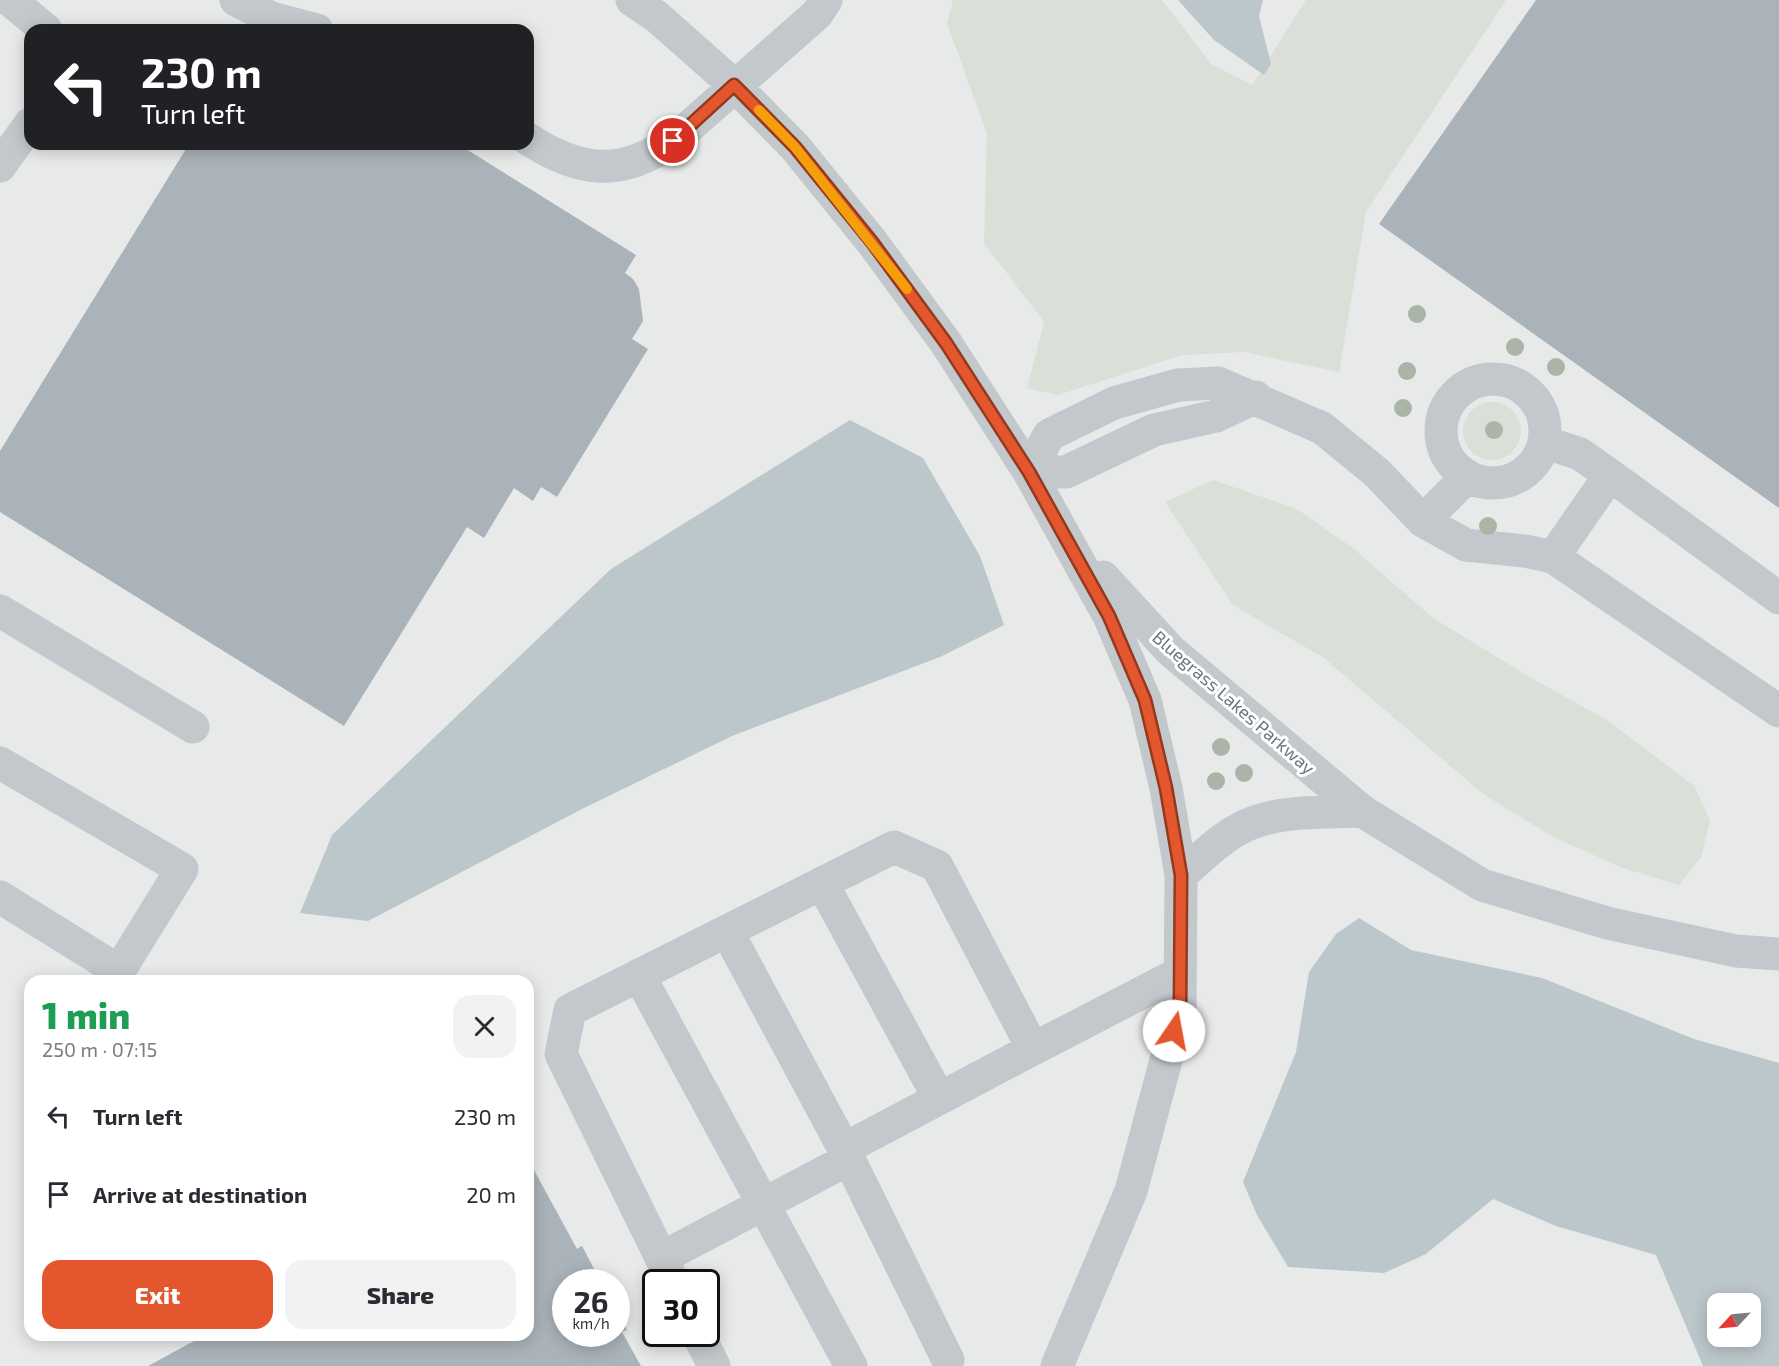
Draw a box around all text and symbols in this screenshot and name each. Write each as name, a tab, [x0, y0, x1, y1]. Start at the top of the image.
text: 230 m	[141, 46, 262, 96]
icon: left	[42, 48, 120, 126]
text: Turn left	[141, 97, 245, 129]
pin	[647, 115, 698, 166]
icon: arrive	[656, 124, 689, 157]
street label: Bluegrass Lakes Parkway	[1148, 626, 1320, 779]
text: 1 min	[42, 993, 130, 1036]
button: close	[453, 995, 516, 1058]
position arrow	[1142, 999, 1206, 1063]
text: 250 m · 07:15	[42, 1037, 157, 1061]
icon: left	[42, 1100, 75, 1133]
text: Turn left	[93, 1103, 182, 1129]
text: 230 m	[454, 1103, 516, 1129]
icon: arrive	[42, 1178, 75, 1211]
text: Arrive at destination	[93, 1181, 307, 1207]
text: 20 m	[466, 1181, 516, 1207]
button: Exit	[42, 1260, 273, 1329]
button: Share	[285, 1260, 516, 1329]
speed limit sign: 30	[642, 1269, 720, 1347]
text: 26	[573, 1283, 609, 1319]
north arrow	[1707, 1293, 1761, 1347]
map controls	[1707, 1293, 1761, 1347]
text: km/h	[572, 1314, 610, 1332]

